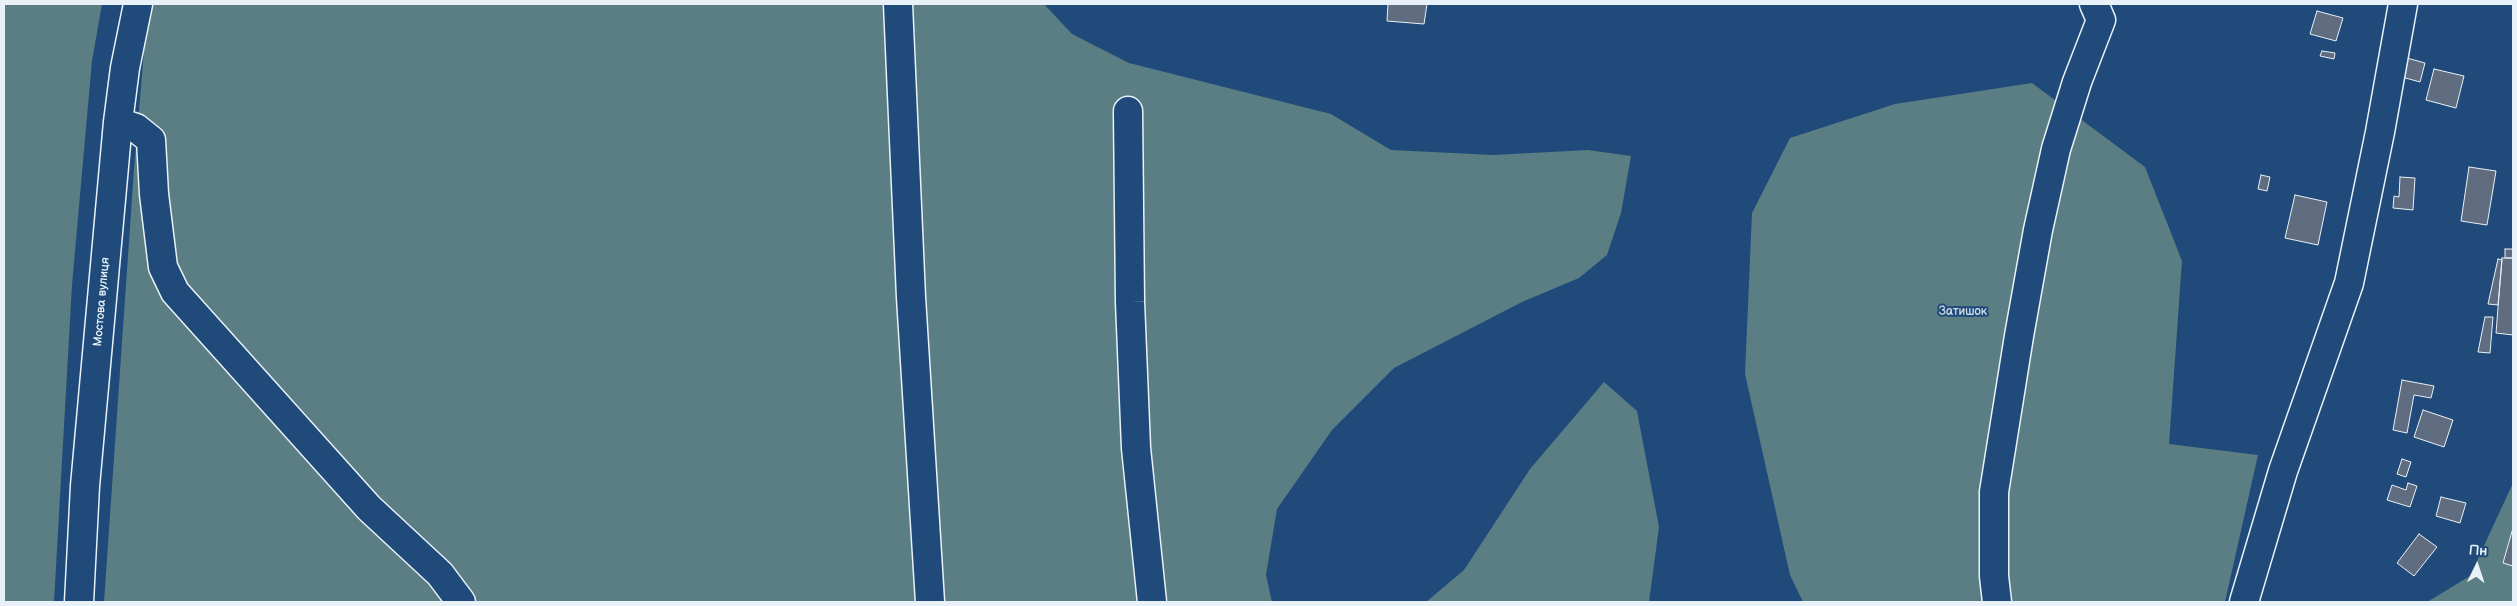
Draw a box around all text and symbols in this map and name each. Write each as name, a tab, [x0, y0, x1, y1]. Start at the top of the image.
street label: Мостова вулиця	[91, 257, 113, 347]
park label: Затишок	[1939, 305, 1987, 319]
north arrow	[2452, 541, 2502, 591]
text: Пн	[2468, 541, 2488, 560]

